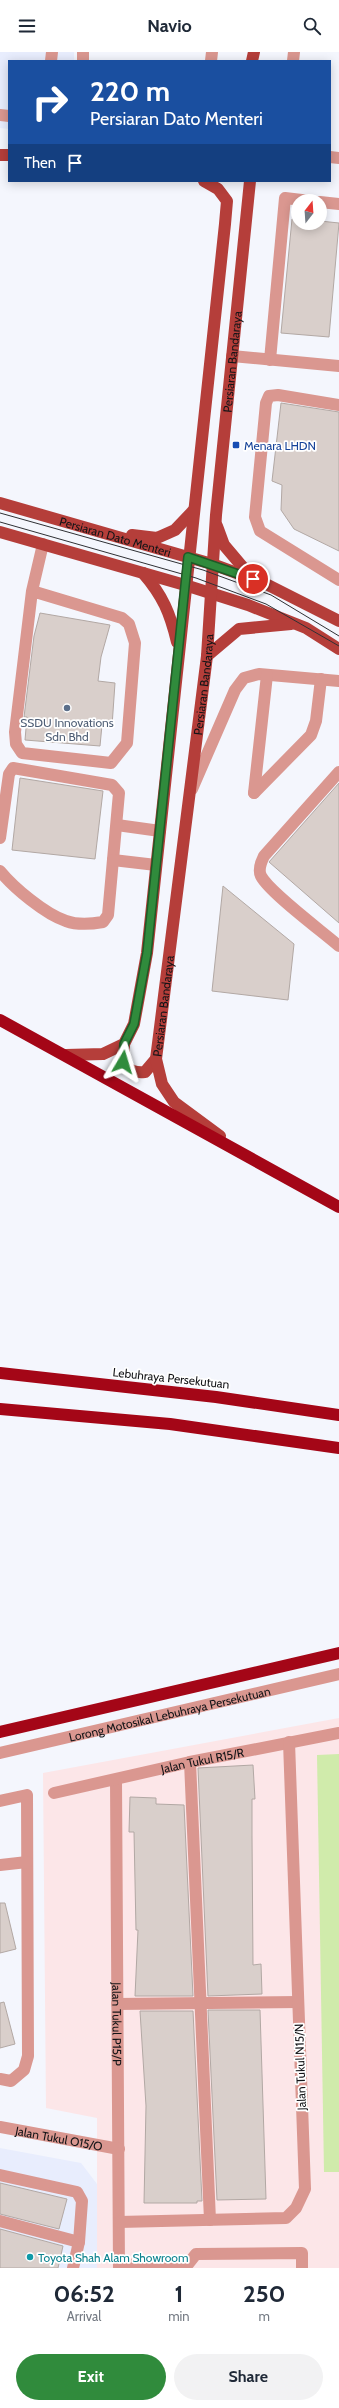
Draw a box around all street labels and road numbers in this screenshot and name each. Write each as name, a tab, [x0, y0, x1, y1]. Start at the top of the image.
street label: Persiaran Bandaraya	[219, 310, 244, 413]
street label: Persiaran Dato Menteri	[58, 513, 173, 559]
street label: Persiaran Bandaraya	[190, 633, 216, 736]
street label: Persiaran Bandaraya	[149, 954, 177, 1057]
street label: Lebuhraya Persekutuan	[112, 1364, 230, 1392]
street label: Lorong Motosikal Lebuhraya Persekutuan	[67, 1683, 272, 1744]
street label: Jalan Tukul R15/R	[158, 1744, 246, 1776]
street label: Jalan Tukul P15/P	[110, 1981, 125, 2066]
street label: Jalan Tukul N15/N	[291, 2023, 309, 2112]
street label: Jalan Tukul O15/O	[13, 2122, 104, 2153]

